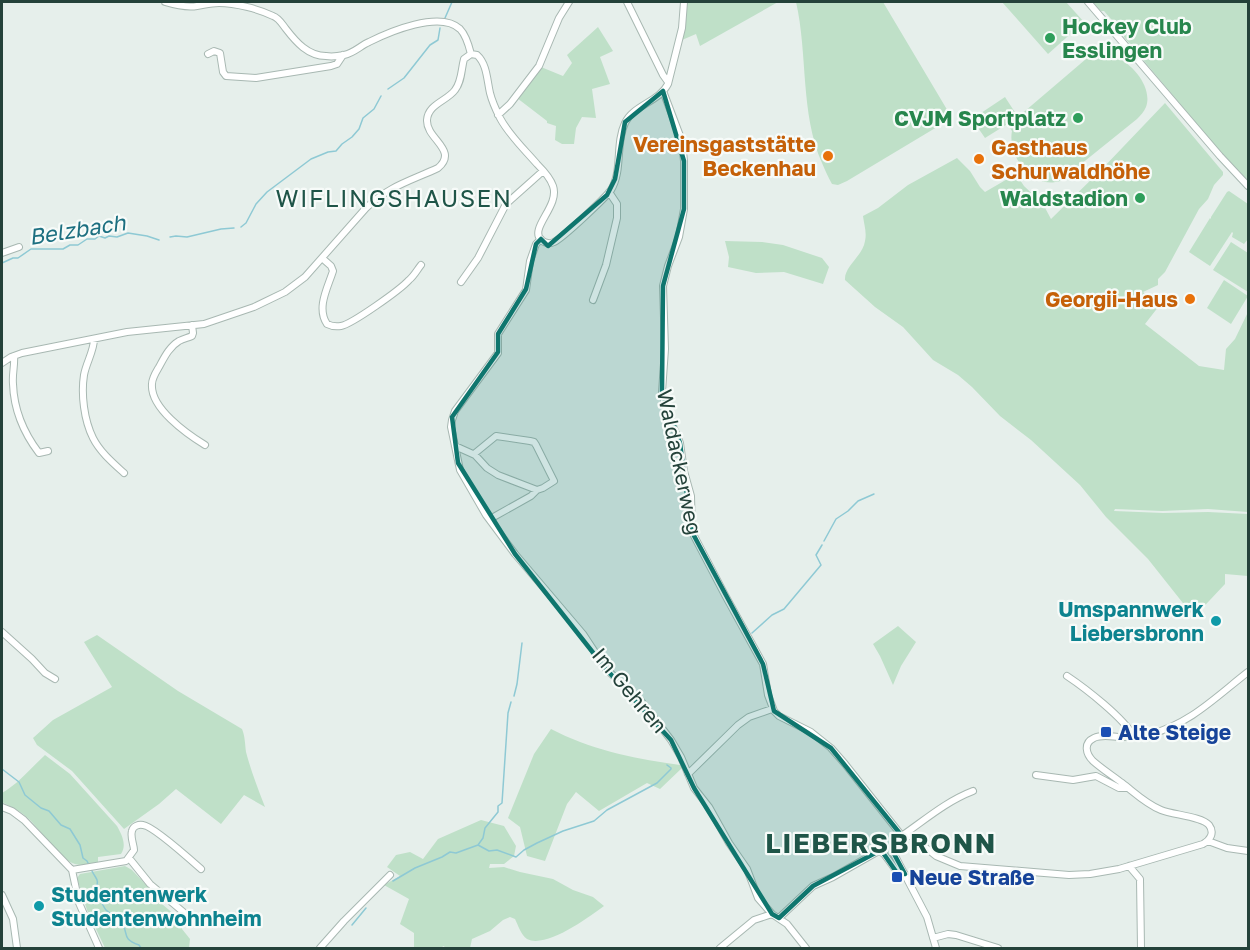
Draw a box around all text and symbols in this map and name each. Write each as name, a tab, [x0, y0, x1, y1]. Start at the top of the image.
place label: Hockey Club Esslingen	[1062, 13, 1192, 63]
marker: Hockey Club Esslingen	[1043, 31, 1057, 45]
place label: CVJM Sportplatz	[894, 105, 1066, 131]
marker: CVJM Sportplatz	[1071, 111, 1085, 125]
place label: Vereinsgaststätte Beckenhau	[633, 131, 816, 181]
place label: Gasthaus Schurwaldhöhe	[991, 134, 1150, 184]
marker: Vereinsgaststätte Beckenhau	[821, 149, 835, 163]
marker: Gasthaus Schurwaldhöhe	[972, 152, 986, 166]
district label: WIFLINGSHAUSEN	[276, 183, 512, 212]
place label: Waldstadion	[1000, 185, 1128, 211]
marker: Waldstadion	[1133, 191, 1147, 205]
water label: Belzbach	[27, 208, 129, 250]
place label: Georgii-Haus	[1045, 286, 1178, 312]
marker: Georgii-Haus	[1183, 292, 1197, 306]
street label: Waldackerweg	[652, 387, 708, 537]
place label: Umspannwerk Liebersbronn	[1058, 596, 1204, 646]
marker: Umspannwerk Liebersbronn	[1209, 614, 1223, 628]
street label: Im Gehren	[587, 642, 673, 738]
place label: Alte Steige	[1118, 719, 1231, 745]
marker: Alte Steige	[1099, 725, 1113, 739]
district label: LIEBERSBRONN	[765, 827, 997, 859]
place label: Neue Straße	[909, 864, 1035, 890]
marker: Neue Straße	[890, 870, 904, 884]
place label: Studentenwerk Studentenwohnheim	[51, 881, 262, 931]
marker: Studentenwerk Studentenwohnheim	[32, 899, 46, 913]

